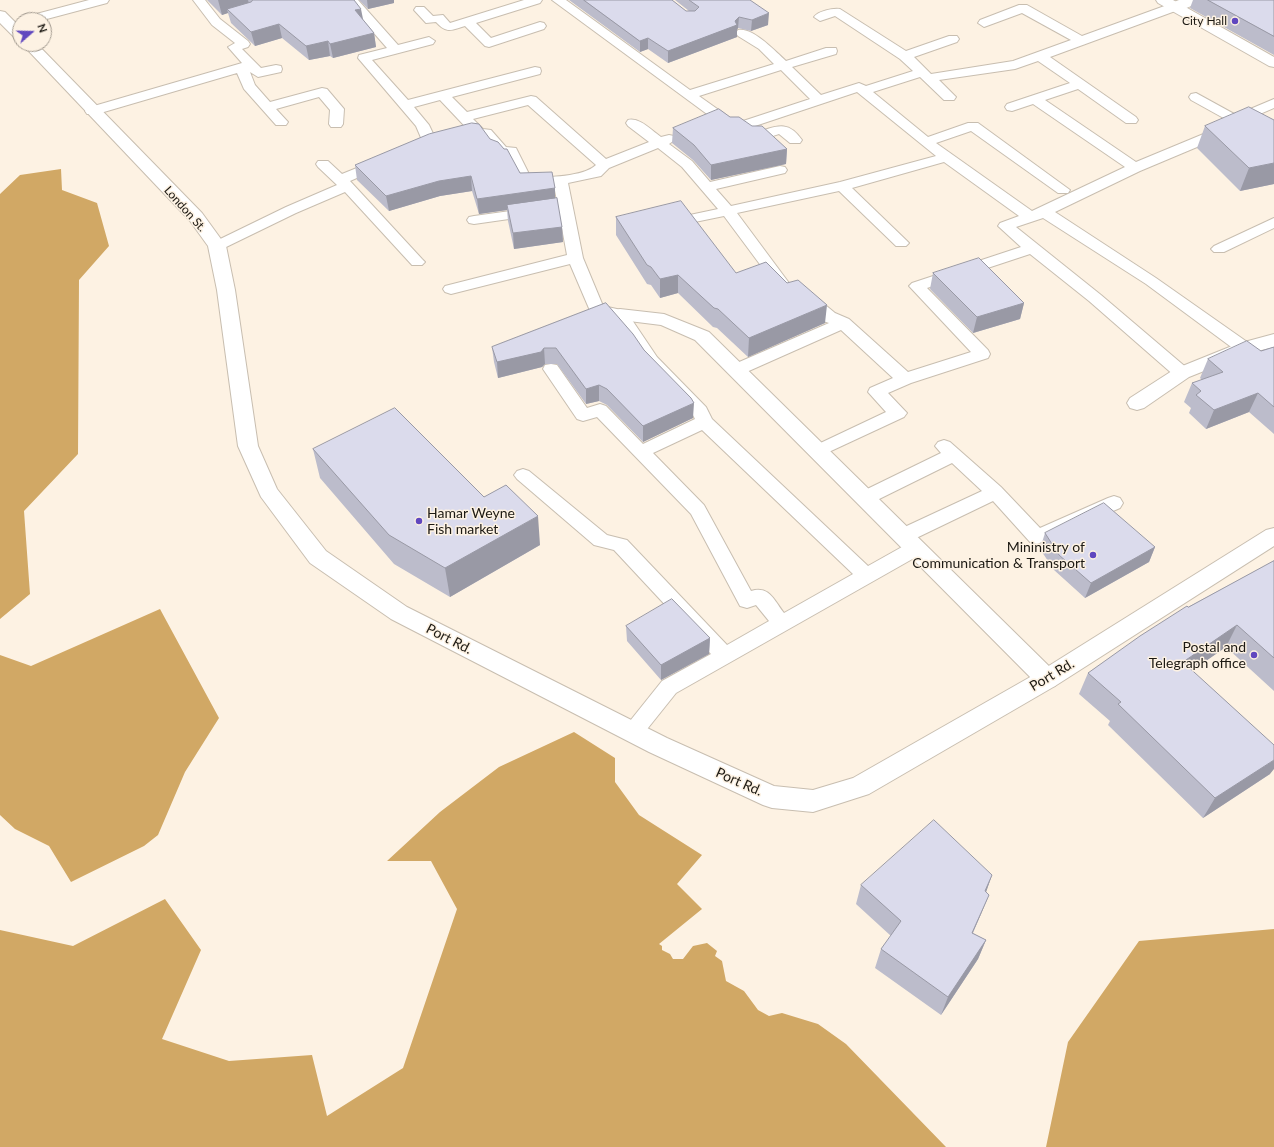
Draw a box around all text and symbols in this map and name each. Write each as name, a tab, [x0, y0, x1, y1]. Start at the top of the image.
north arrow	[12, 12, 52, 52]
place label: City Hall	[1182, 14, 1227, 28]
marker: City Hall	[1230, 16, 1240, 26]
text: N	[35, 22, 50, 34]
street label: London St.	[161, 183, 209, 235]
place label: Hamar Weyne Fish market	[427, 505, 515, 538]
marker: Hamar Weyne Fish market	[414, 516, 424, 526]
place label: Mininistry of Communication & Transport	[912, 539, 1085, 572]
marker: Mininistry of Communication & Transport	[1088, 550, 1098, 560]
street label: Port Rd.	[423, 620, 475, 658]
place label: Postal and Telegraph office	[1149, 639, 1246, 672]
marker: Postal and Telegraph office	[1249, 650, 1259, 660]
street label: Port Rd.	[1027, 655, 1077, 695]
street label: Port Rd.	[713, 764, 765, 800]

